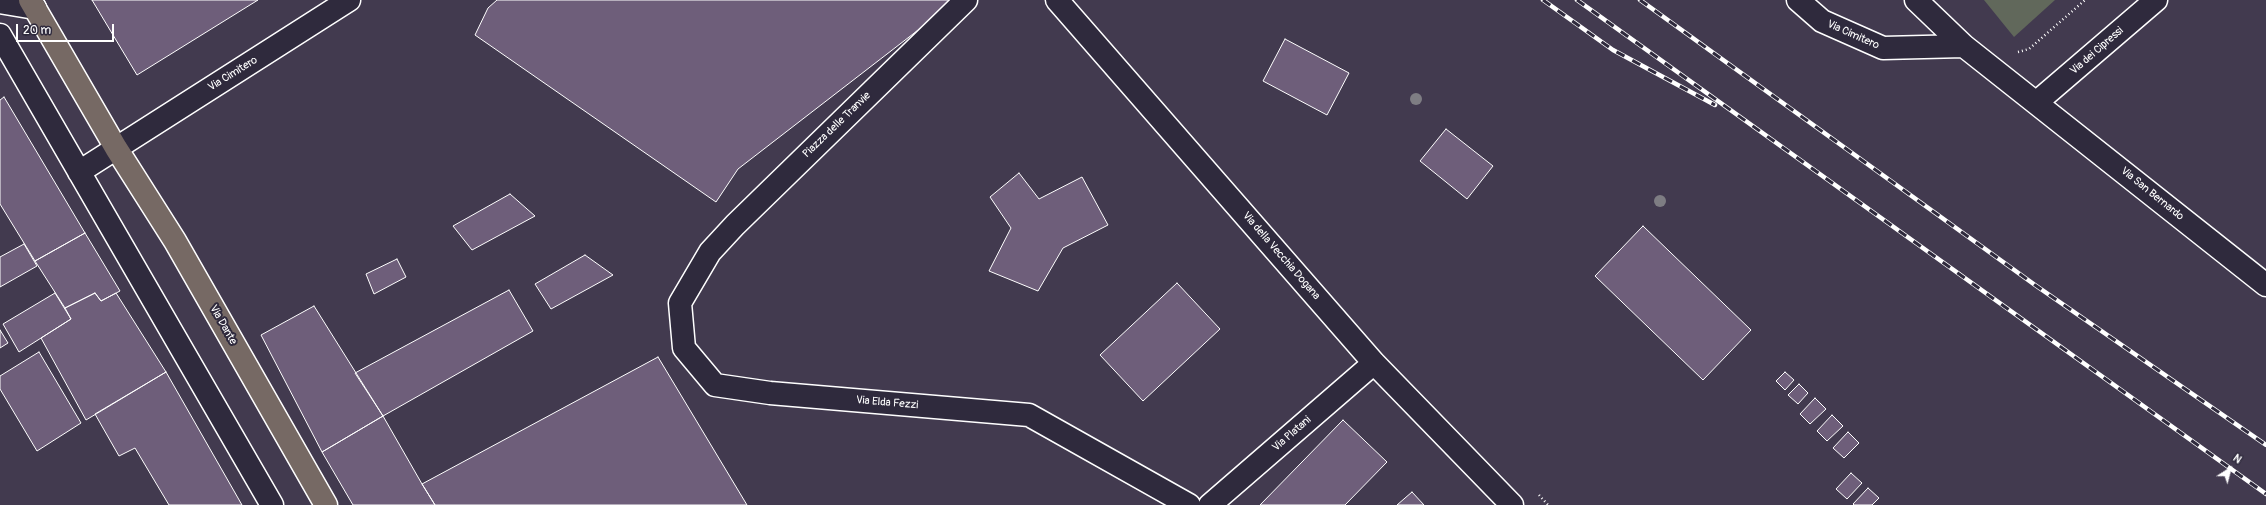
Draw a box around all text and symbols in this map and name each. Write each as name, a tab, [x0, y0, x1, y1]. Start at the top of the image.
scale bar	[18, 16, 116, 42]
street label: Via Cimitero	[1825, 18, 1881, 52]
text: 20 m	[23, 23, 51, 38]
street label: Via dei Cipressi	[2068, 24, 2126, 78]
street label: Via Cimitero	[206, 54, 260, 94]
street label: Piazza delle Tranvie	[800, 89, 874, 161]
street label: Via San Bernardo	[2118, 164, 2186, 224]
street label: Via della Vecchia Dogana	[1239, 209, 1323, 303]
street label: Via Dante	[206, 303, 240, 347]
street label: Via Elda Fezzi	[855, 394, 919, 412]
street label: Via Platani	[1270, 414, 1314, 454]
north arrow	[2210, 449, 2250, 489]
text: N	[2231, 451, 2244, 466]

